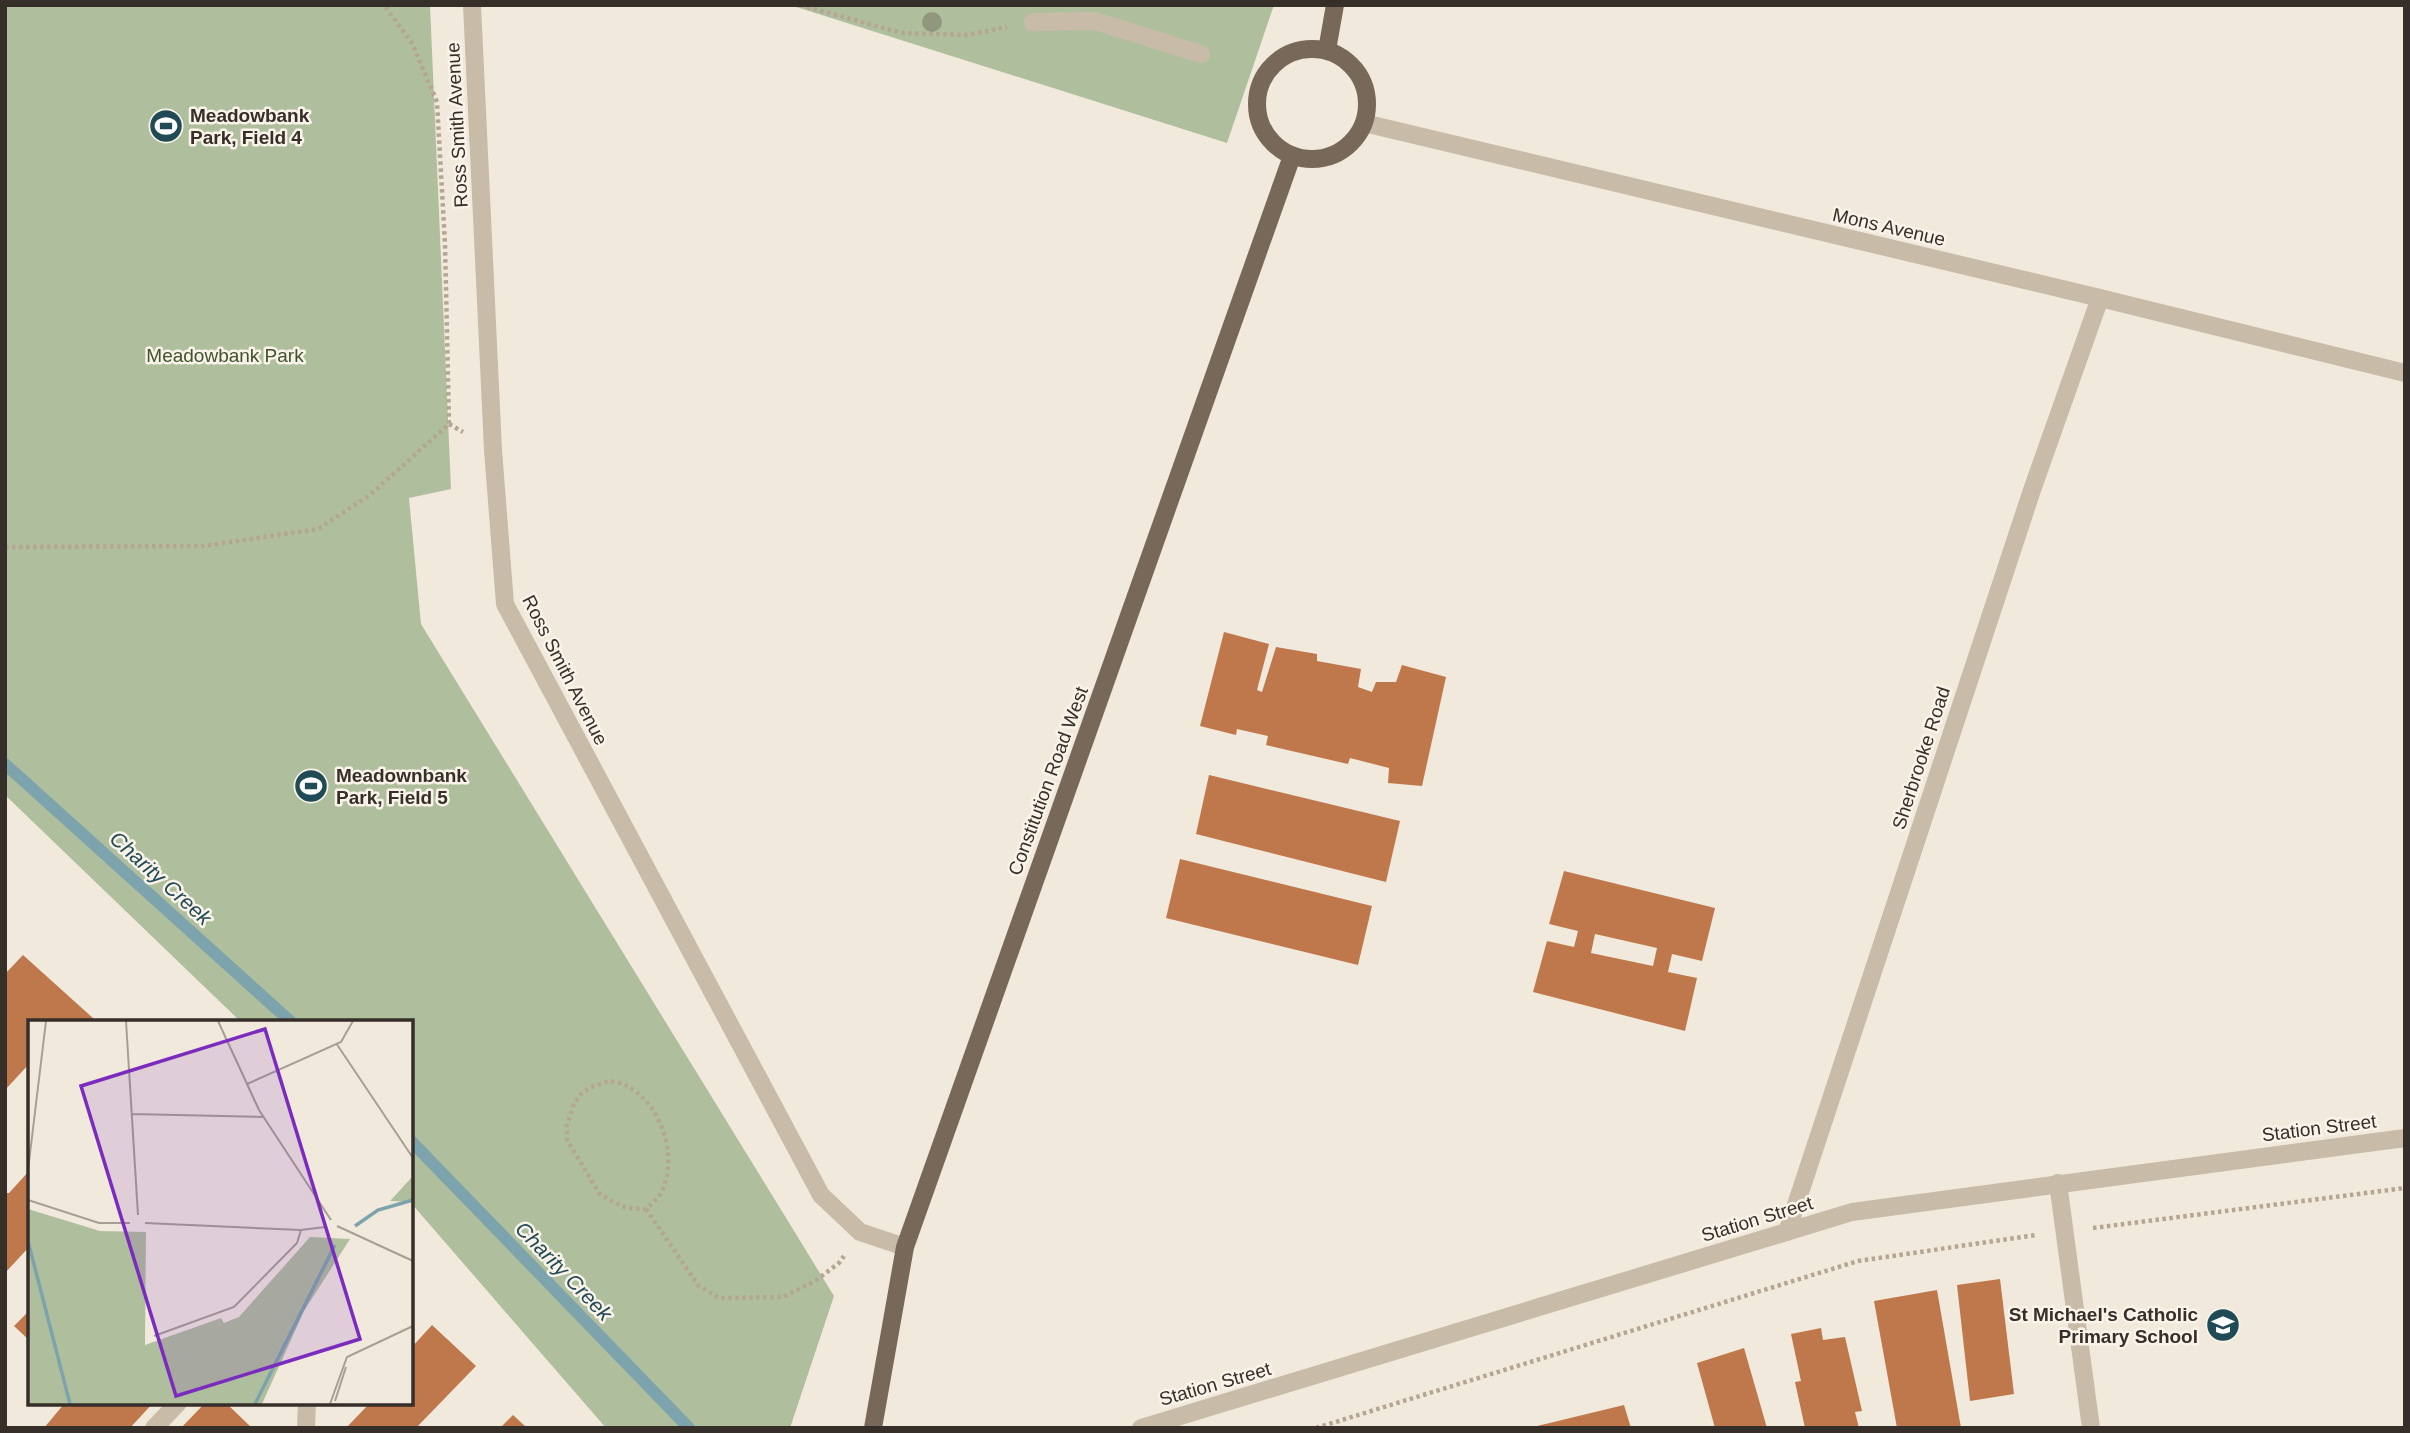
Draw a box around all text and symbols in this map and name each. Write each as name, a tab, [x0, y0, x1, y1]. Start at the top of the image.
street label: Ross Smith Avenue	[442, 42, 472, 208]
place label: Meadowbank Park, Field 4	[190, 105, 310, 148]
sports icon: Meadowbank Park, Field 4	[147, 107, 185, 145]
street label: Mons Avenue	[1831, 204, 1947, 250]
park label: Meadowbank Park	[146, 345, 304, 366]
street label: Ross Smith Avenue	[518, 592, 612, 748]
street label: Constitution Road West	[1004, 683, 1092, 878]
street label: Sherbrooke Road	[1888, 684, 1954, 832]
place label: Meadownbank Park, Field 5	[336, 765, 467, 808]
sports icon: Meadownbank Park, Field 5	[292, 767, 330, 805]
water label: Charity Creek	[106, 827, 218, 930]
inset map	[28, 1020, 413, 1405]
street label: Station Street	[2261, 1110, 2378, 1145]
street label: Station Street	[1699, 1192, 1816, 1246]
water label: Charity Creek	[511, 1217, 618, 1326]
place label: St Michael's Catholic Primary School	[2009, 1304, 2198, 1347]
school or university icon: St Michael's Catholic Primary School	[2204, 1306, 2242, 1344]
street label: Station Street	[1157, 1358, 1274, 1410]

